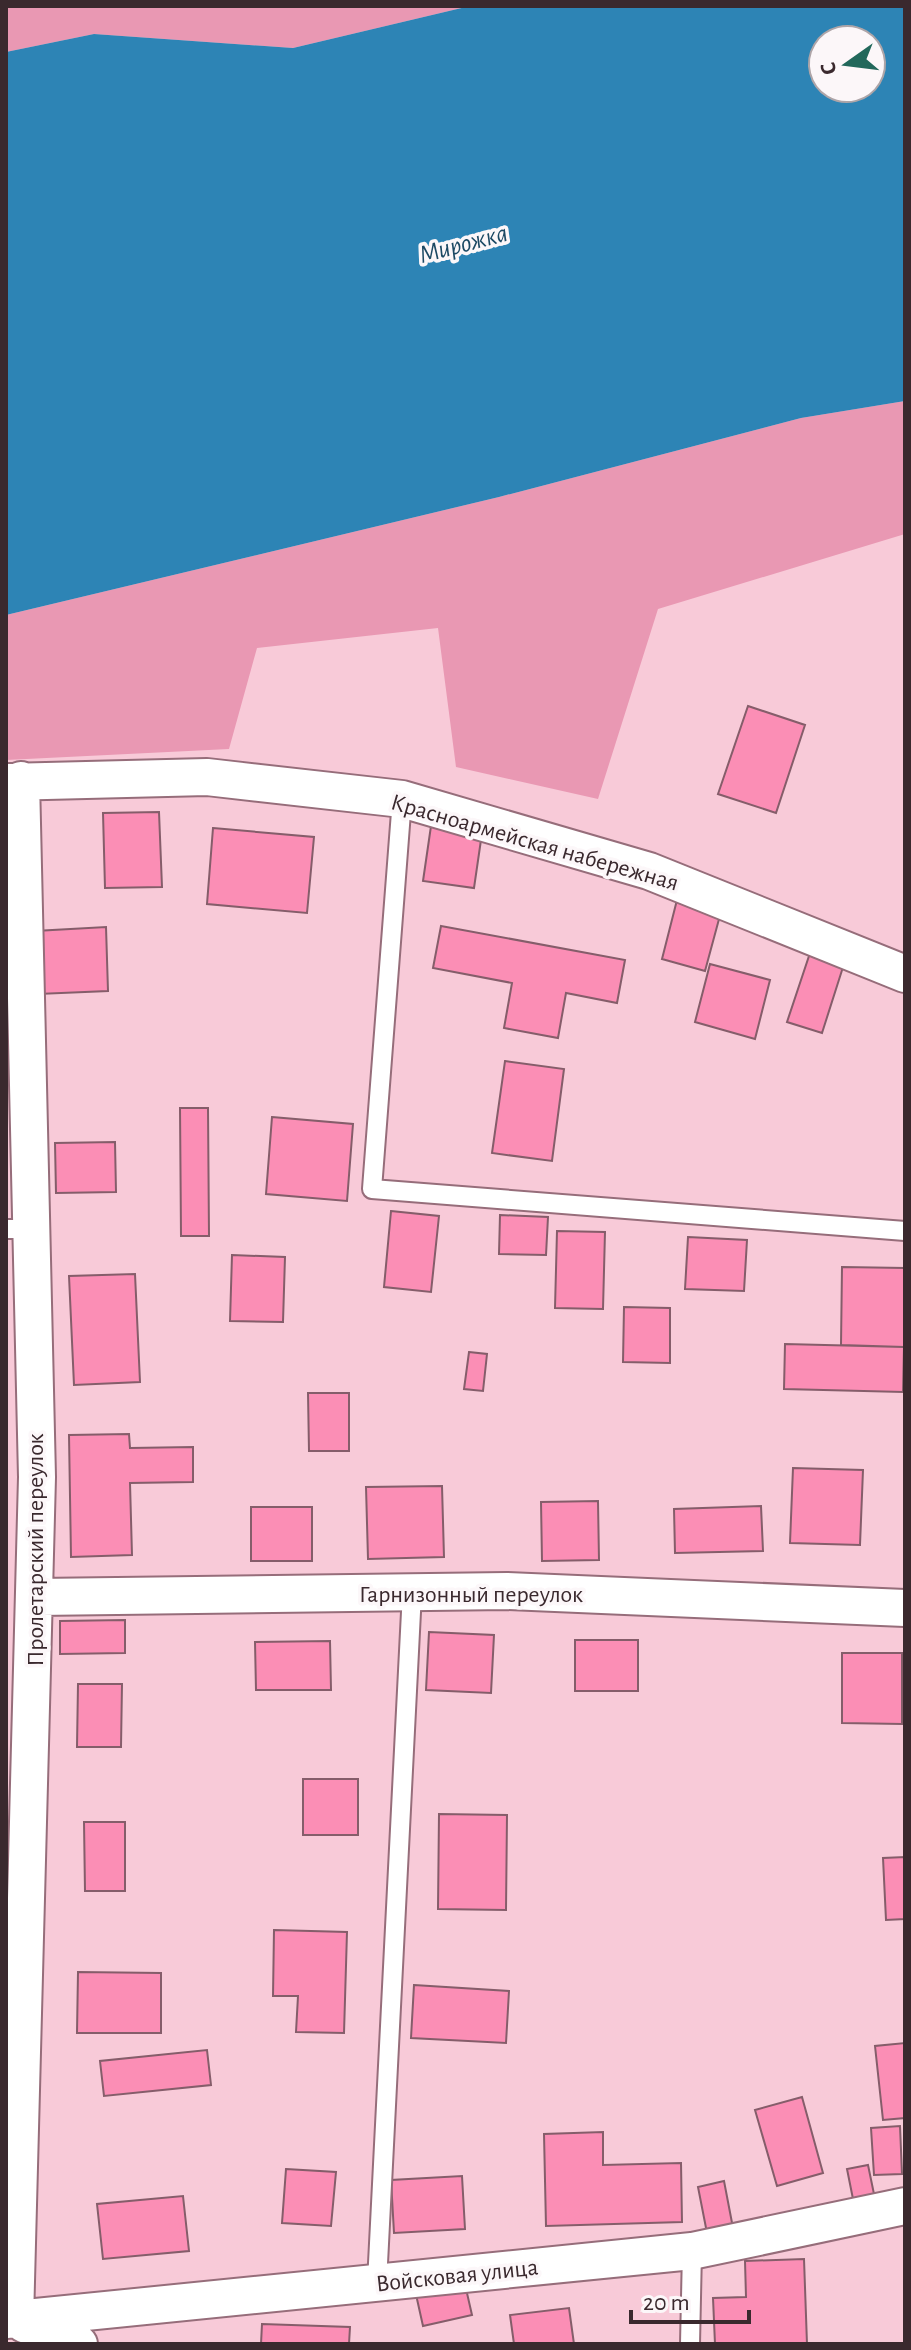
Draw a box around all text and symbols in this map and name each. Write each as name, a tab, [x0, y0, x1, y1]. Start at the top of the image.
north arrow	[807, 24, 887, 104]
text: С	[816, 60, 841, 77]
water label: Мирожка	[416, 220, 510, 268]
street label: Красноармейская набережная	[388, 790, 681, 896]
street label: Пролетарский переулок	[24, 1433, 48, 1667]
street label: Гарнизонный переулок	[359, 1583, 583, 1607]
street label: Войсковая улица	[375, 2256, 539, 2296]
scale bar	[631, 2274, 749, 2324]
text: 20 m	[643, 2291, 690, 2315]

